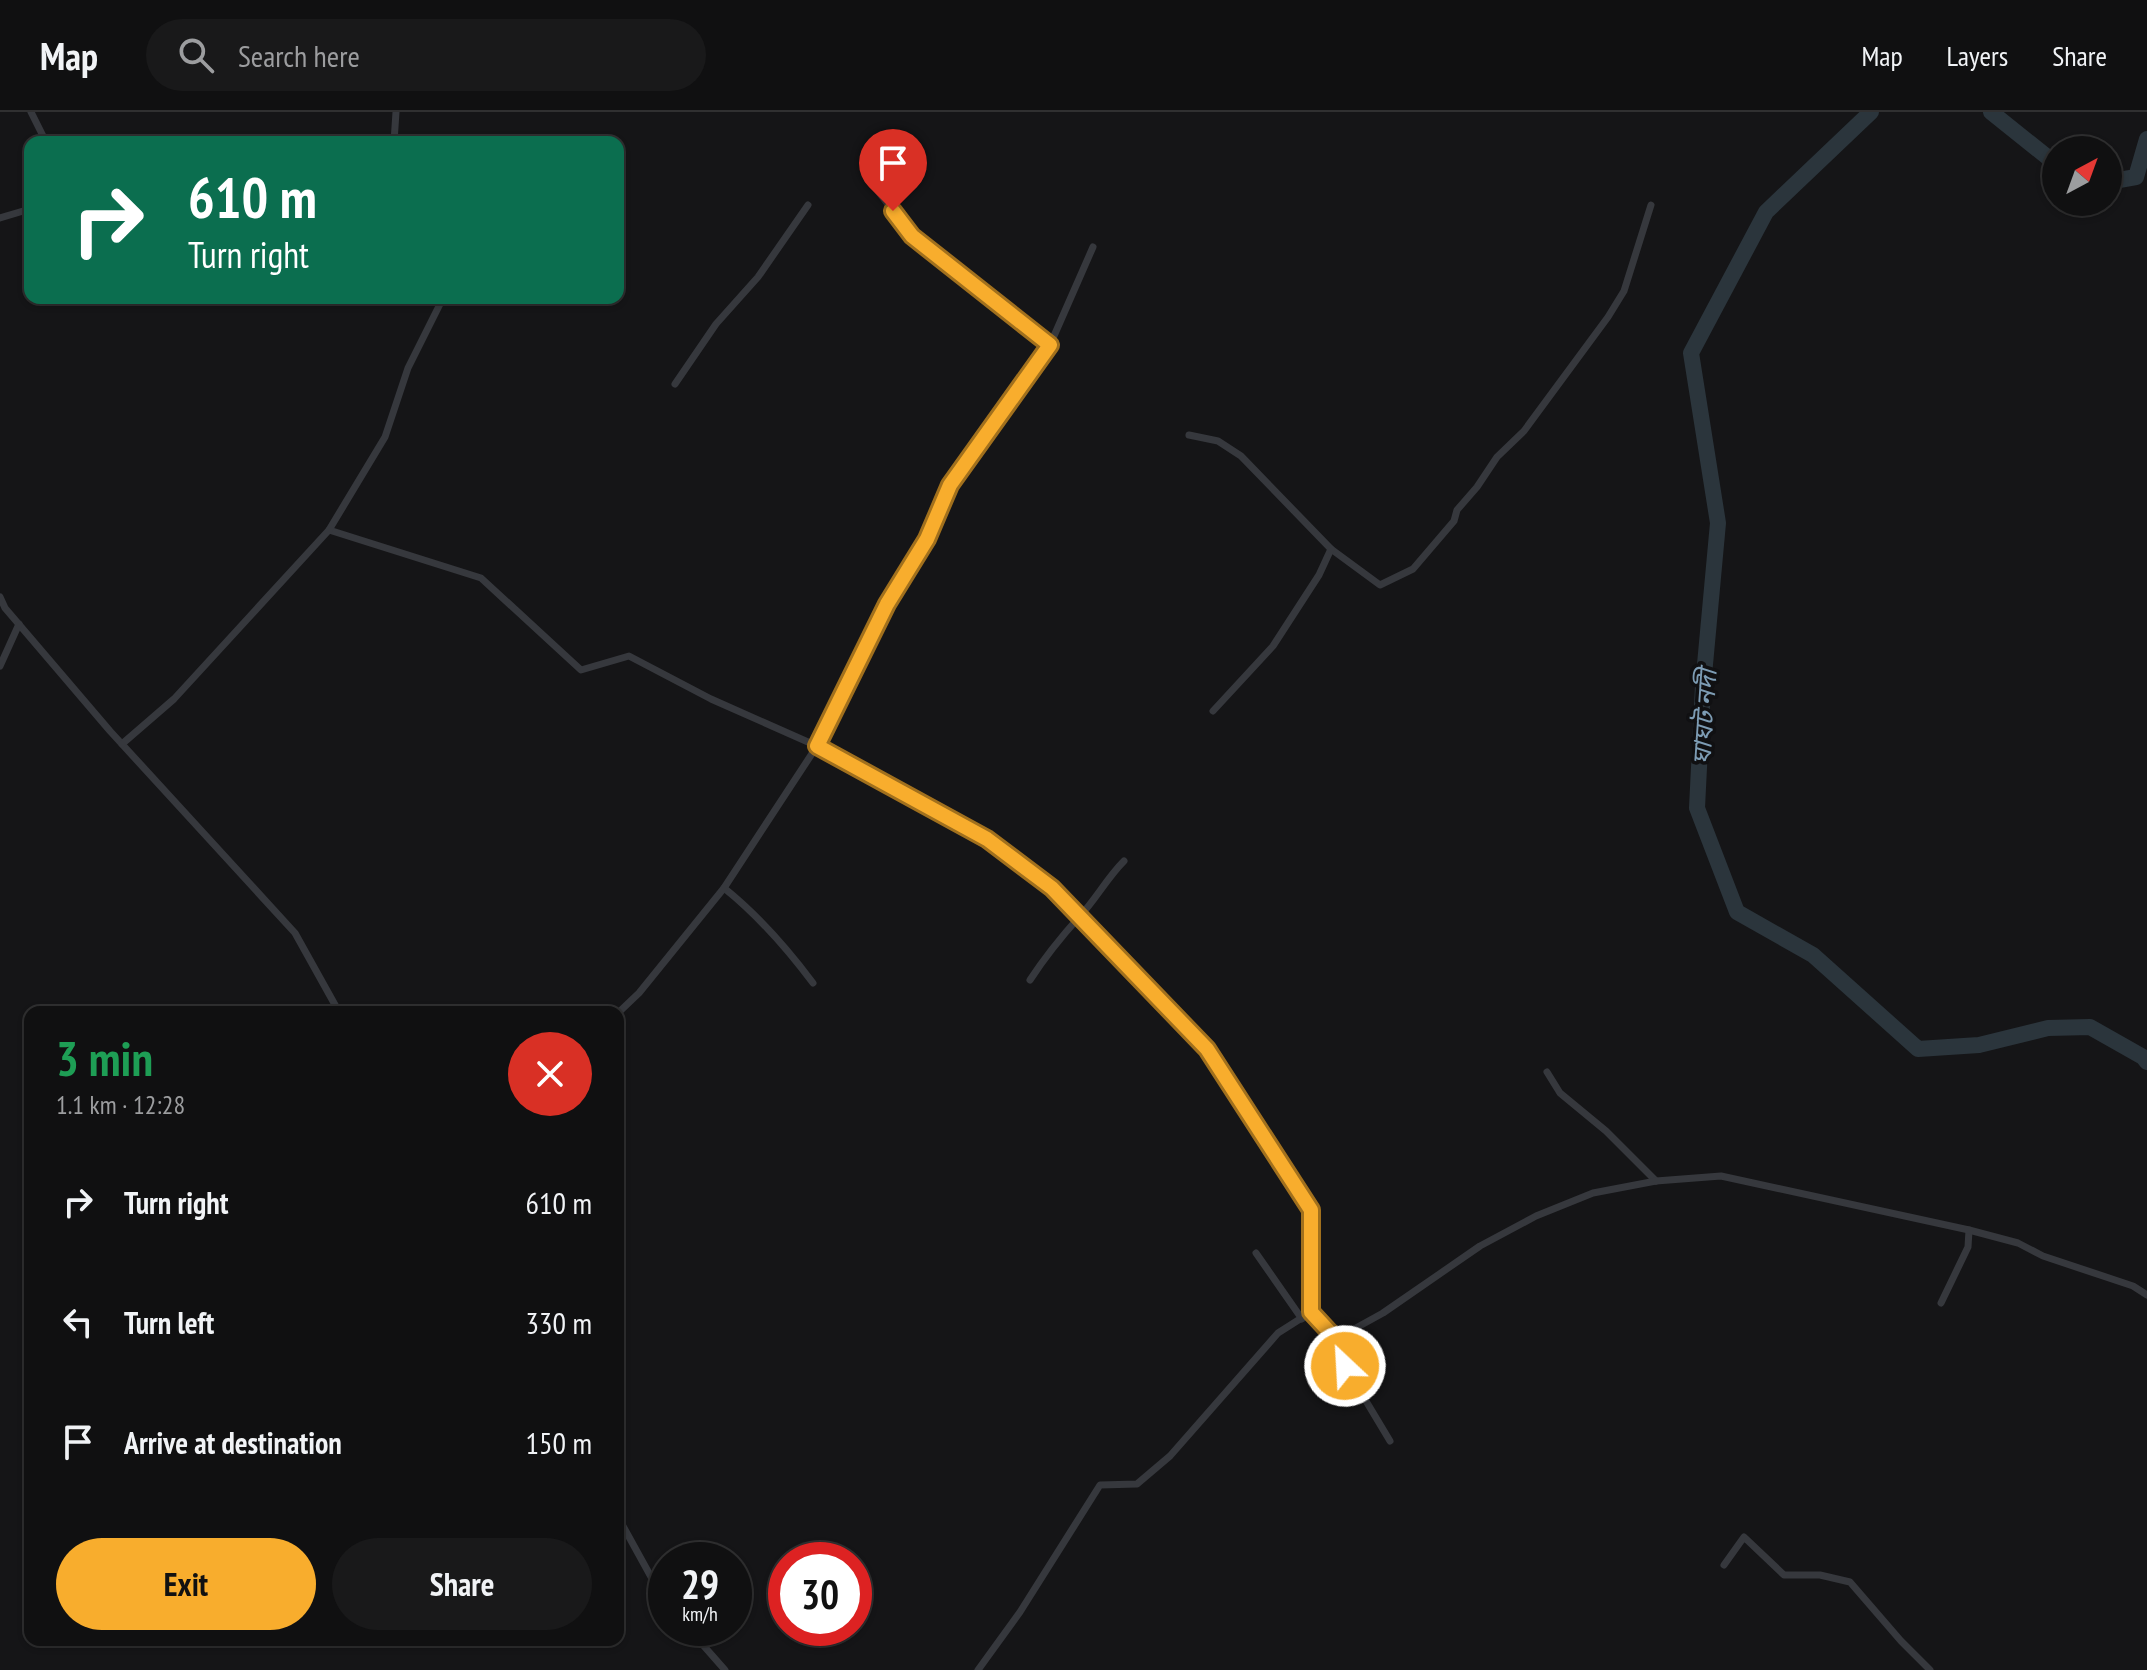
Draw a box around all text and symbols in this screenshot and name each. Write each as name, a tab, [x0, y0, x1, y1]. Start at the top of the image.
search box	[146, 19, 706, 91]
text: Map	[40, 31, 98, 80]
icon: search	[174, 33, 218, 77]
text: Search here	[238, 36, 360, 75]
text: Map	[1861, 37, 1903, 74]
text: Layers	[1947, 37, 2008, 74]
text: Share	[2052, 37, 2107, 74]
pin	[859, 129, 927, 211]
north arrow	[2042, 136, 2122, 216]
map controls	[2042, 136, 2122, 216]
icon: arrive	[871, 141, 915, 185]
text: 610 m	[188, 161, 317, 233]
icon: right	[56, 168, 160, 272]
text: Turn right	[188, 231, 309, 278]
water label: ঘাঘট নদী	[1684, 663, 1724, 766]
text: 3 min	[56, 1027, 153, 1089]
button: close	[508, 1032, 592, 1116]
text: 1.1 km · 12:28	[56, 1088, 185, 1121]
icon: right	[56, 1180, 100, 1224]
text: Turn right	[124, 1183, 228, 1222]
text: 610 m	[526, 1183, 592, 1222]
icon: left	[56, 1300, 100, 1344]
text: Turn left	[124, 1303, 214, 1342]
text: 330 m	[526, 1303, 592, 1342]
position arrow	[1303, 1324, 1387, 1408]
icon: arrive	[56, 1420, 100, 1464]
text: Arrive at destination	[124, 1423, 342, 1462]
text: 150 m	[526, 1423, 592, 1462]
button: Exit	[56, 1538, 316, 1630]
button: Share	[332, 1538, 592, 1630]
speed limit sign: 30	[768, 1542, 872, 1646]
text: 29	[681, 1558, 719, 1610]
text: km/h	[682, 1601, 718, 1627]

